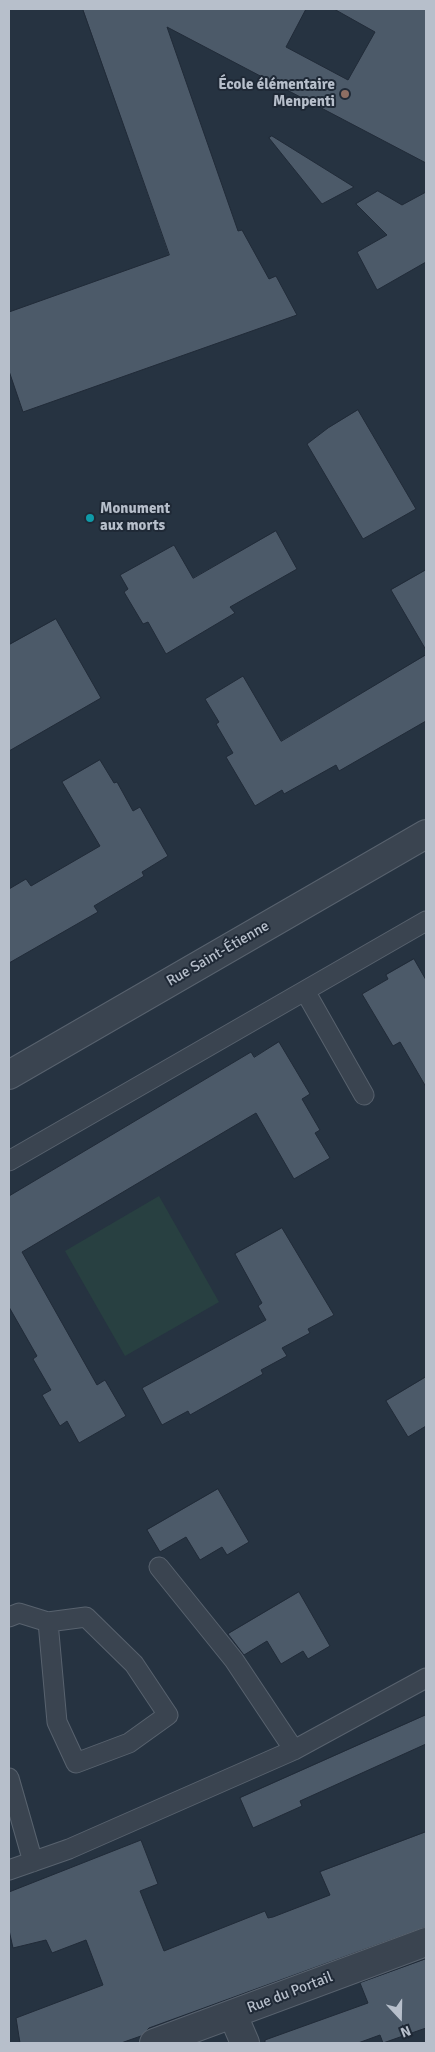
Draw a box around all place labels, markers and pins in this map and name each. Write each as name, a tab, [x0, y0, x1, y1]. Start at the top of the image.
place label: École élémentaire Menpenti	[218, 76, 335, 111]
marker: École élémentaire Menpenti	[339, 88, 351, 100]
place label: Monument aux morts	[100, 500, 170, 535]
marker: Monument aux morts	[84, 512, 96, 524]

